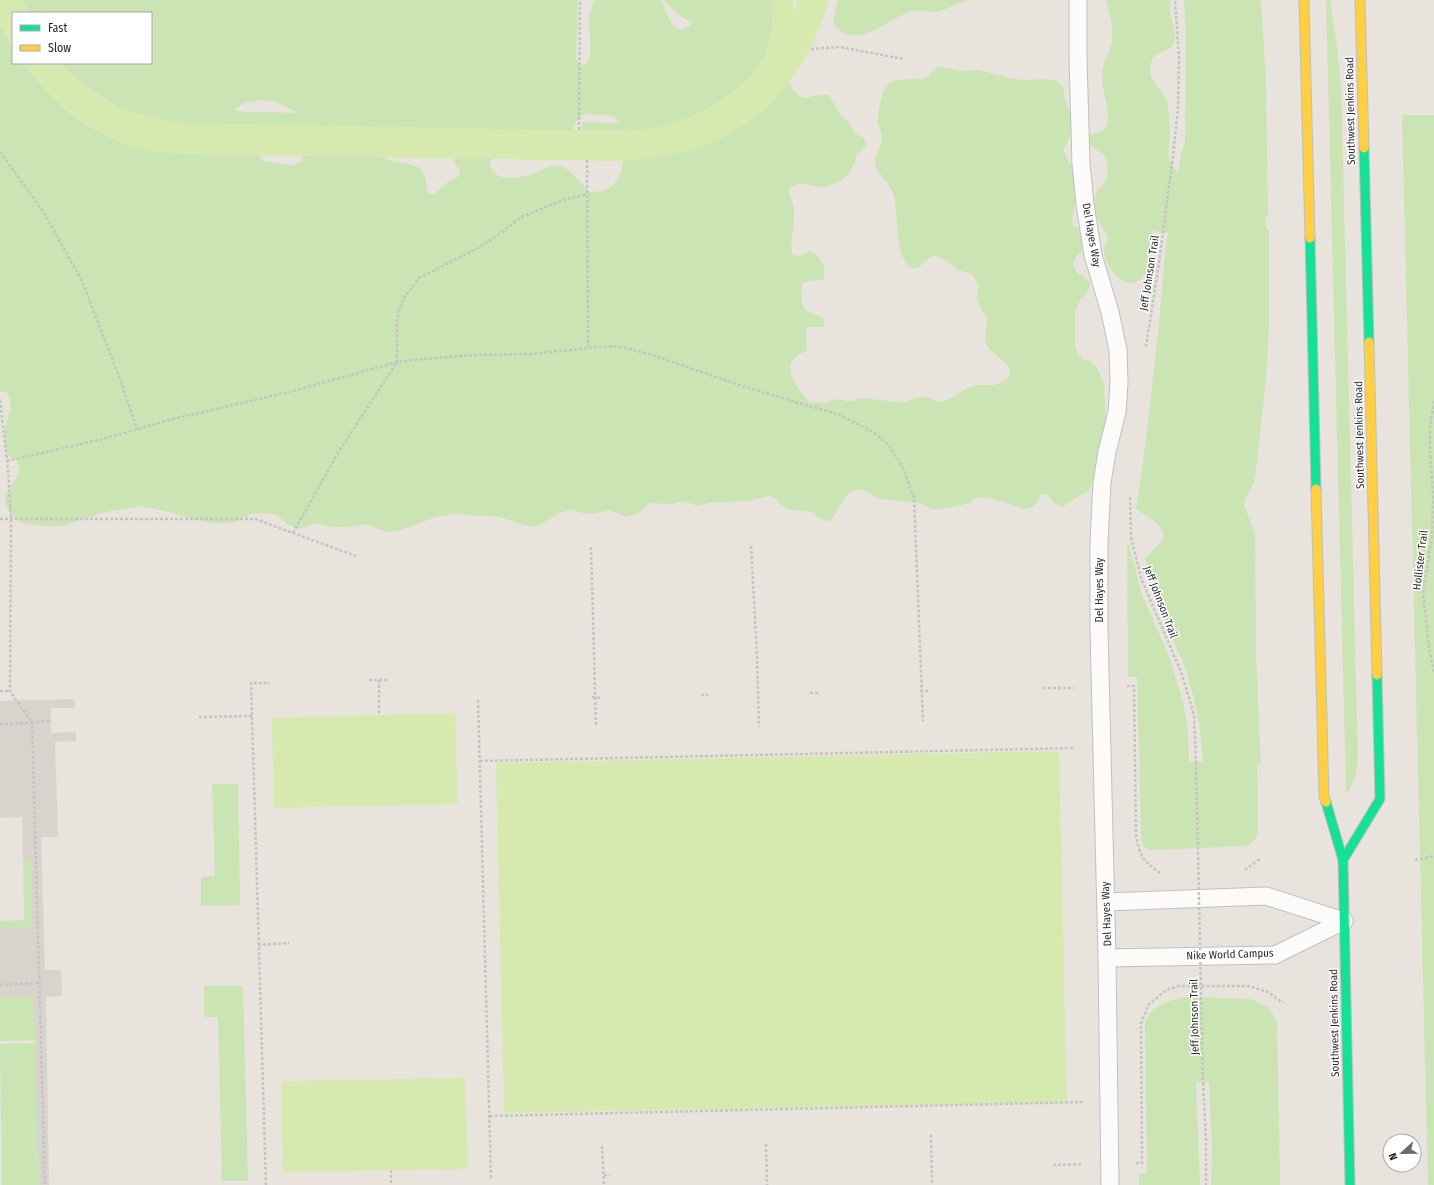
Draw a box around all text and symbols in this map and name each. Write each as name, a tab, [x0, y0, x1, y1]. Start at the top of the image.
legend	[12, 12, 152, 64]
text: Fast	[48, 21, 67, 35]
text: Slow	[48, 41, 71, 55]
street label: Southwest Jenkins Road	[1343, 57, 1358, 165]
street label: Del Hayes Way	[1079, 202, 1104, 268]
street label: Jeff Johnson Trail	[1137, 234, 1162, 312]
street label: Southwest Jenkins Road	[1352, 381, 1367, 489]
street label: Hollister Trail	[1410, 529, 1431, 591]
street label: Del Hayes Way	[1093, 557, 1106, 622]
street label: Jeff Johnson Trail	[1141, 564, 1180, 640]
street label: Del Hayes Way	[1099, 881, 1114, 947]
street label: Nike World Campus	[1186, 946, 1274, 963]
street label: Southwest Jenkins Road	[1327, 969, 1342, 1077]
street label: Jeff Johnson Trail	[1187, 979, 1202, 1055]
north arrow	[1382, 1133, 1422, 1173]
text: N	[1386, 1151, 1400, 1162]

